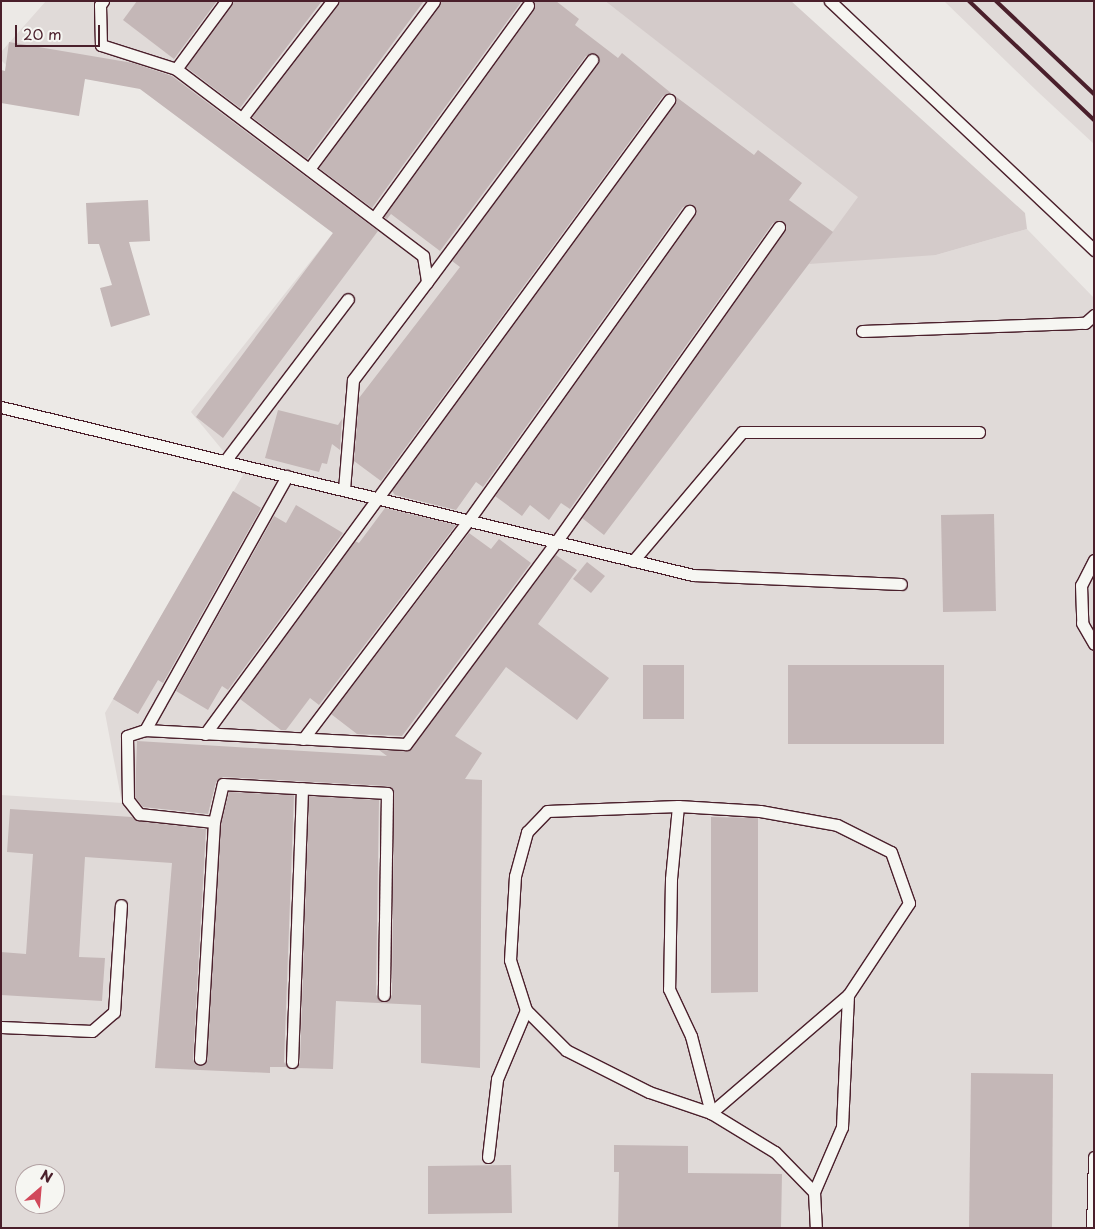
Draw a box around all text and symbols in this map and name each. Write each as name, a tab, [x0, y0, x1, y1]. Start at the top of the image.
scale bar	[18, 15, 102, 47]
text: 20 m	[23, 22, 62, 45]
north arrow	[15, 1164, 65, 1214]
text: N	[37, 1164, 56, 1188]

